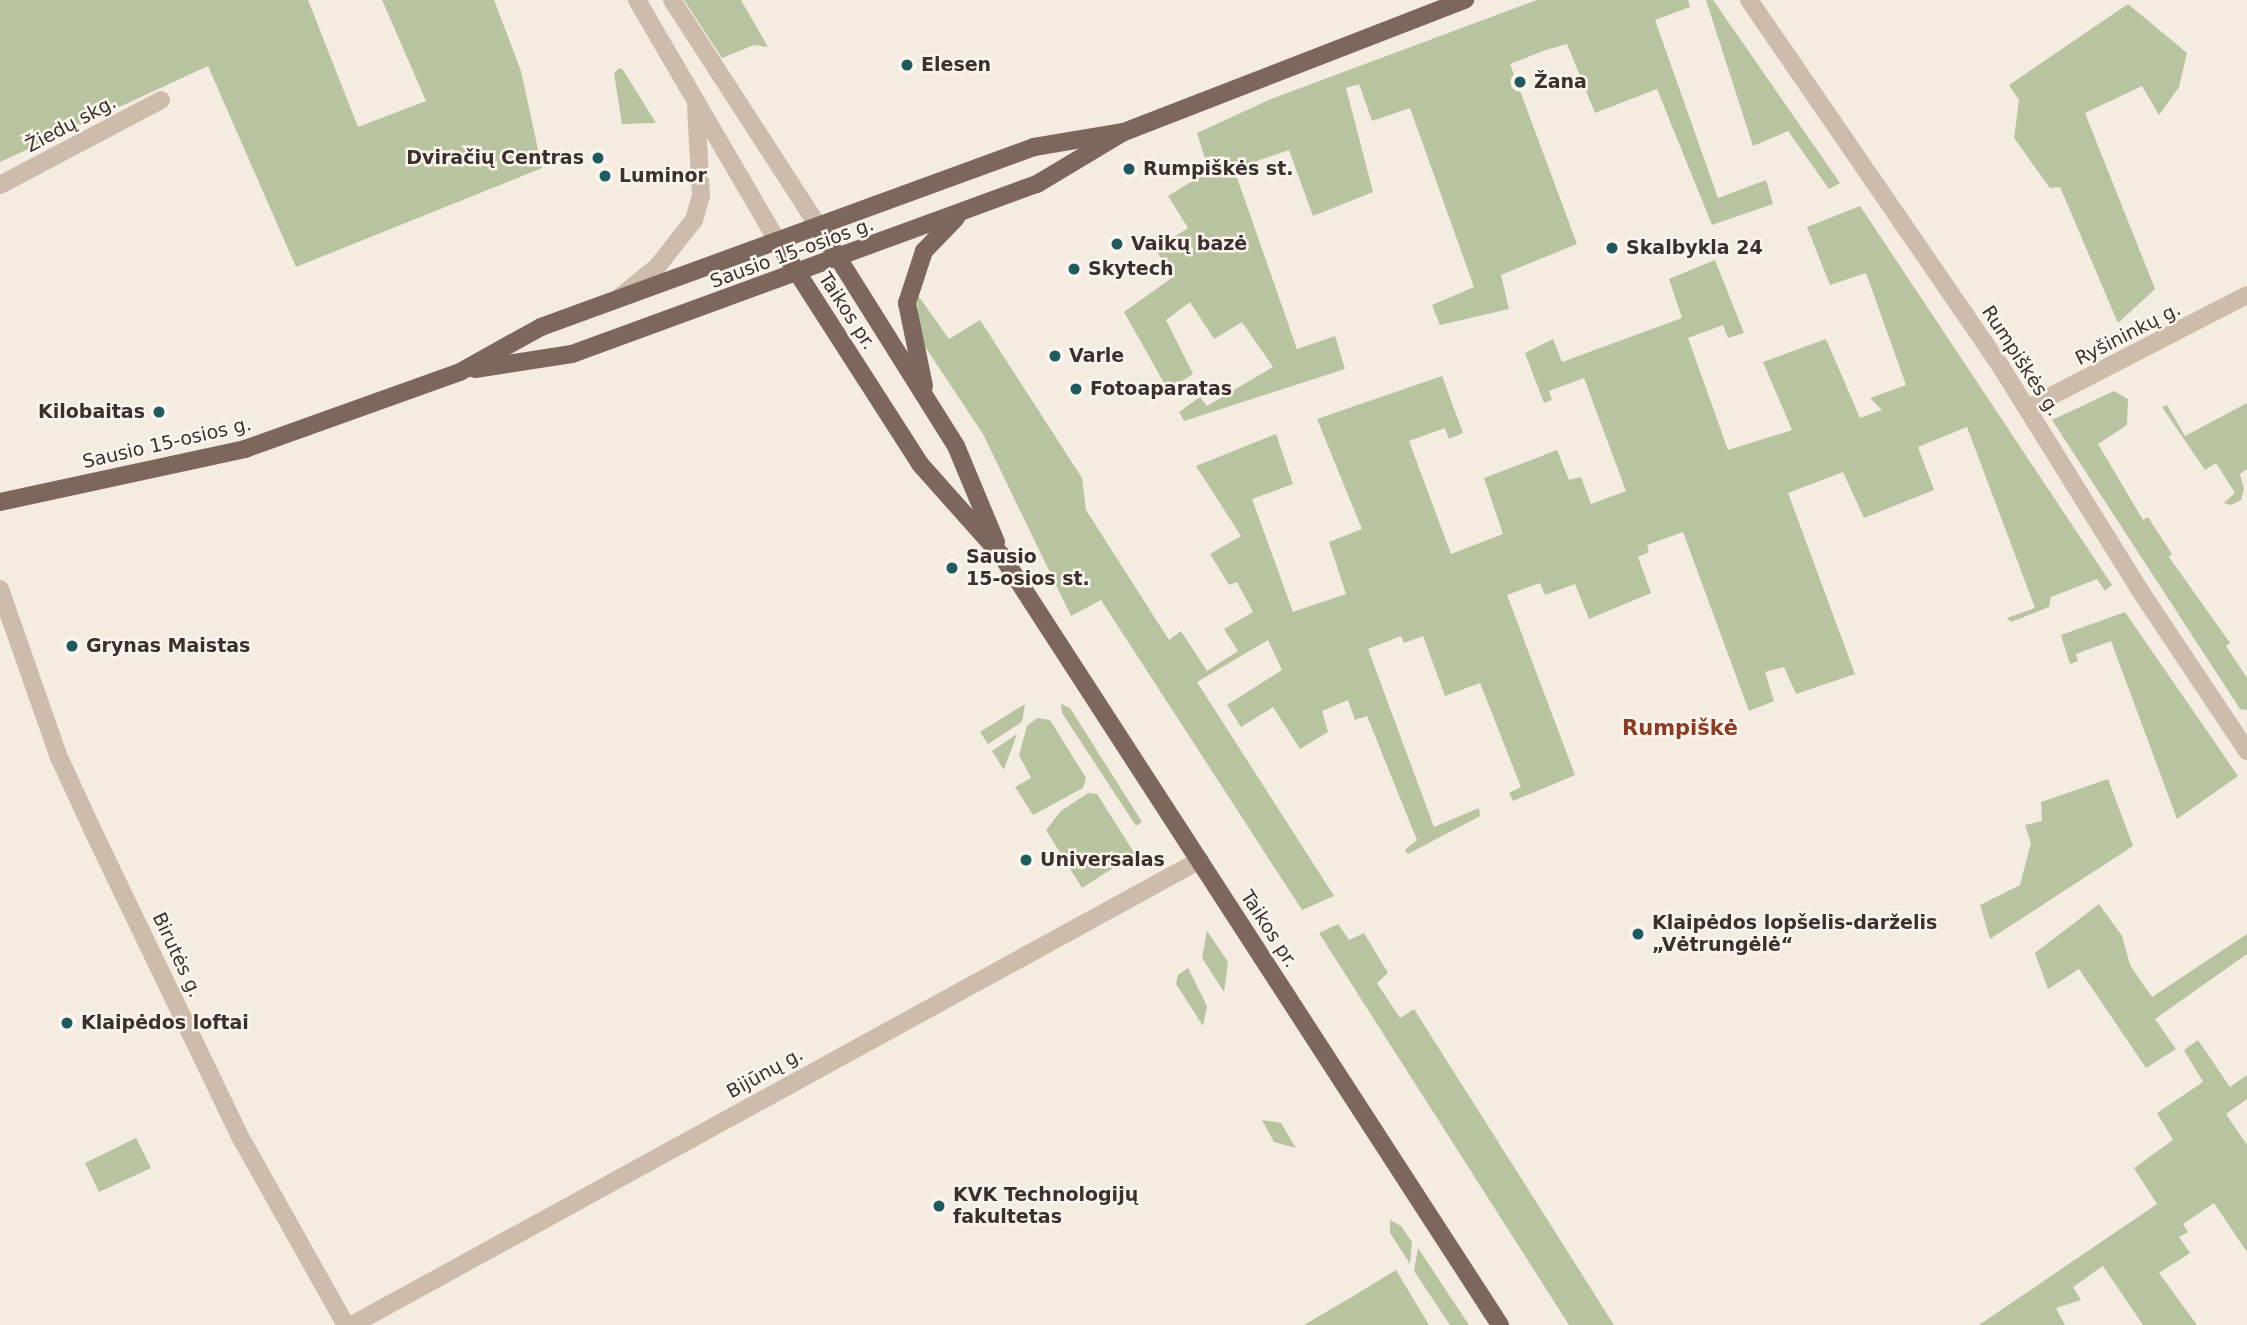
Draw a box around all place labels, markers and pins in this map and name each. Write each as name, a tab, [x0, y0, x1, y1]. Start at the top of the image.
place label: Elesen	[921, 54, 991, 76]
marker: Elesen	[899, 57, 915, 73]
place label: Žana	[1534, 71, 1587, 93]
marker: Žana	[1512, 74, 1528, 90]
place label: Dviračių Centras	[406, 147, 584, 169]
marker: Dviračių Centras	[590, 150, 606, 166]
place label: Rumpiškės st.	[1143, 158, 1293, 180]
marker: Rumpiškės st.	[1121, 161, 1137, 177]
place label: Luminor	[619, 165, 707, 187]
marker: Luminor	[597, 168, 613, 184]
place label: Vaikų bazė	[1131, 233, 1247, 255]
marker: Vaikų bazė	[1109, 236, 1125, 252]
place label: Skalbykla 24	[1626, 237, 1763, 259]
marker: Skalbykla 24	[1604, 240, 1620, 256]
place label: Skytech	[1088, 258, 1173, 280]
marker: Skytech	[1066, 261, 1082, 277]
place label: Varle	[1069, 345, 1124, 367]
marker: Varle	[1047, 348, 1063, 364]
place label: Fotoaparatas	[1090, 378, 1232, 400]
marker: Fotoaparatas	[1068, 381, 1084, 397]
place label: Kilobaitas	[38, 401, 145, 423]
marker: Kilobaitas	[151, 404, 167, 420]
place label: Sausio 15-osios st.	[966, 546, 1090, 590]
marker: Sausio 15-osios st.	[944, 560, 960, 576]
place label: Grynas Maistas	[86, 635, 250, 657]
marker: Grynas Maistas	[64, 638, 80, 654]
place label: Universalas	[1040, 849, 1165, 871]
marker: Universalas	[1018, 852, 1034, 868]
place label: Klaipėdos lopšelis-darželis „Vėtrungėlė“	[1652, 912, 1937, 956]
marker: Klaipėdos lopšelis-darželis „Vėtrungėlė“	[1630, 926, 1646, 942]
place label: Klaipėdos loftai	[81, 1012, 249, 1034]
marker: Klaipėdos loftai	[59, 1015, 75, 1031]
place label: KVK Technologijų fakultetas	[953, 1184, 1138, 1228]
marker: KVK Technologijų fakultetas	[931, 1198, 947, 1214]

